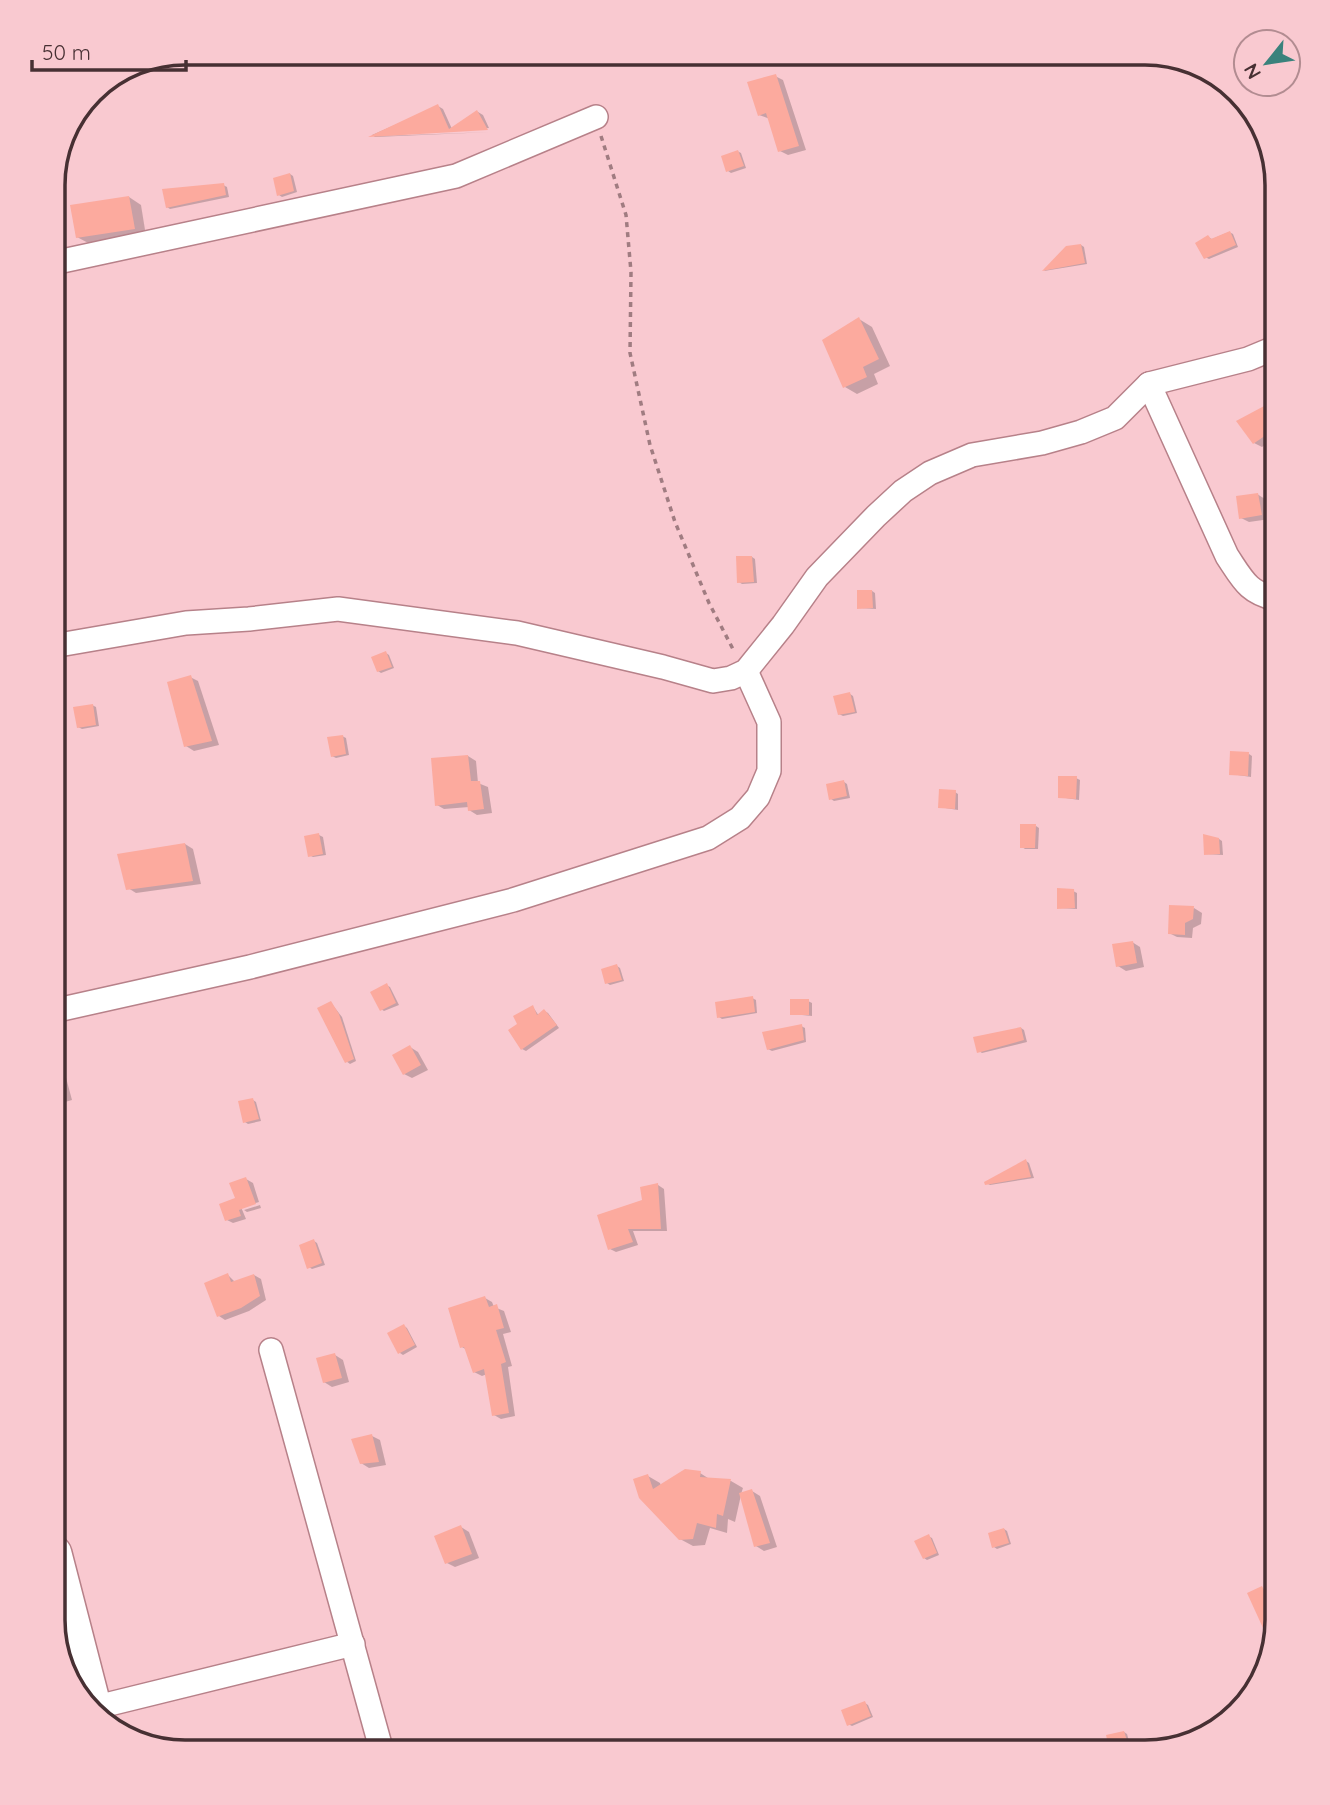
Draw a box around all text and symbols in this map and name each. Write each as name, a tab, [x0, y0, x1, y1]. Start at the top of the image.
scale bar	[32, 28, 186, 72]
north arrow	[1232, 28, 1302, 98]
text: 50 m	[42, 39, 91, 65]
text: N	[1238, 59, 1266, 84]

